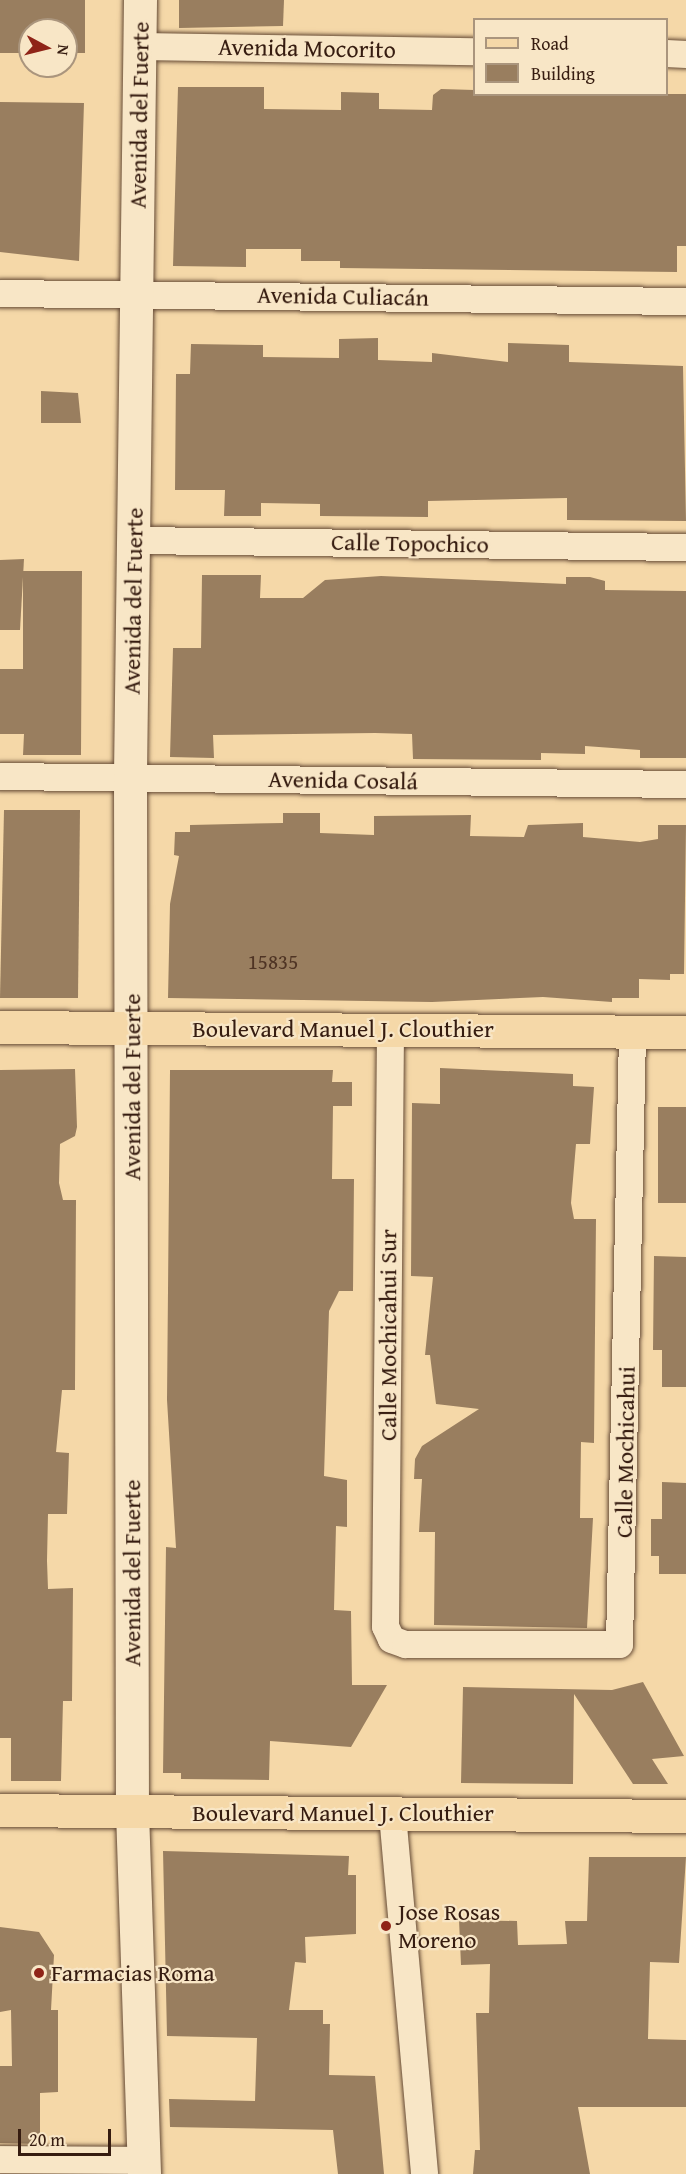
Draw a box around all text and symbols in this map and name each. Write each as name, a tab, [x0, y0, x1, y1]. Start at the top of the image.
north arrow	[18, 18, 78, 78]
legend	[473, 18, 668, 96]
street label: Avenida del Fuerte	[123, 21, 155, 209]
text: Road	[531, 30, 569, 57]
street label: Avenida Mocorito	[218, 32, 396, 64]
text: N	[51, 43, 76, 57]
text: Building	[531, 60, 595, 87]
street label: Avenida Culiacán	[257, 280, 429, 312]
street label: Avenida del Fuerte	[117, 507, 149, 695]
street label: Calle Topochico	[331, 527, 489, 559]
street label: Avenida Cosalá	[268, 764, 418, 796]
house number: 15835	[248, 949, 298, 975]
street label: Avenida del Fuerte	[118, 993, 146, 1181]
street label: Boulevard Manuel J. Clouthier	[192, 1015, 494, 1043]
street label: Calle Mochicahui Sur	[374, 1229, 402, 1441]
street label: Calle Mochicahui	[609, 1366, 641, 1538]
street label: Avenida del Fuerte	[118, 1479, 146, 1667]
street label: Boulevard Manuel J. Clouthier	[192, 1799, 494, 1827]
place label: Jose Rosas Moreno	[398, 1898, 500, 1954]
marker: Jose Rosas Moreno	[379, 1919, 393, 1933]
place label: Farmacias Roma	[51, 1959, 214, 1987]
marker: Farmacias Roma	[32, 1966, 46, 1980]
scale bar	[21, 2117, 114, 2155]
text: 20 m	[29, 2126, 65, 2153]

